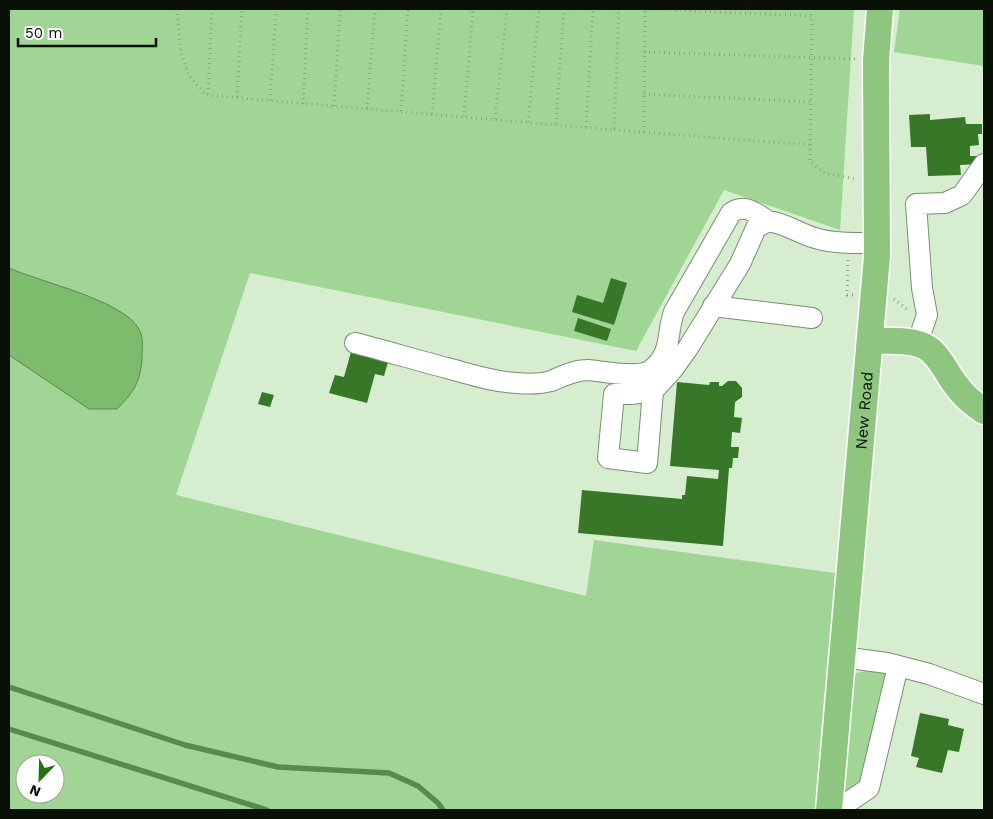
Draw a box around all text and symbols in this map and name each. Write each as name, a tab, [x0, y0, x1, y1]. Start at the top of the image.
scale bar	[18, 15, 155, 47]
text: 50 m	[25, 24, 62, 42]
street label: New Road	[851, 371, 877, 450]
north arrow	[15, 754, 65, 804]
text: N	[27, 782, 43, 800]

